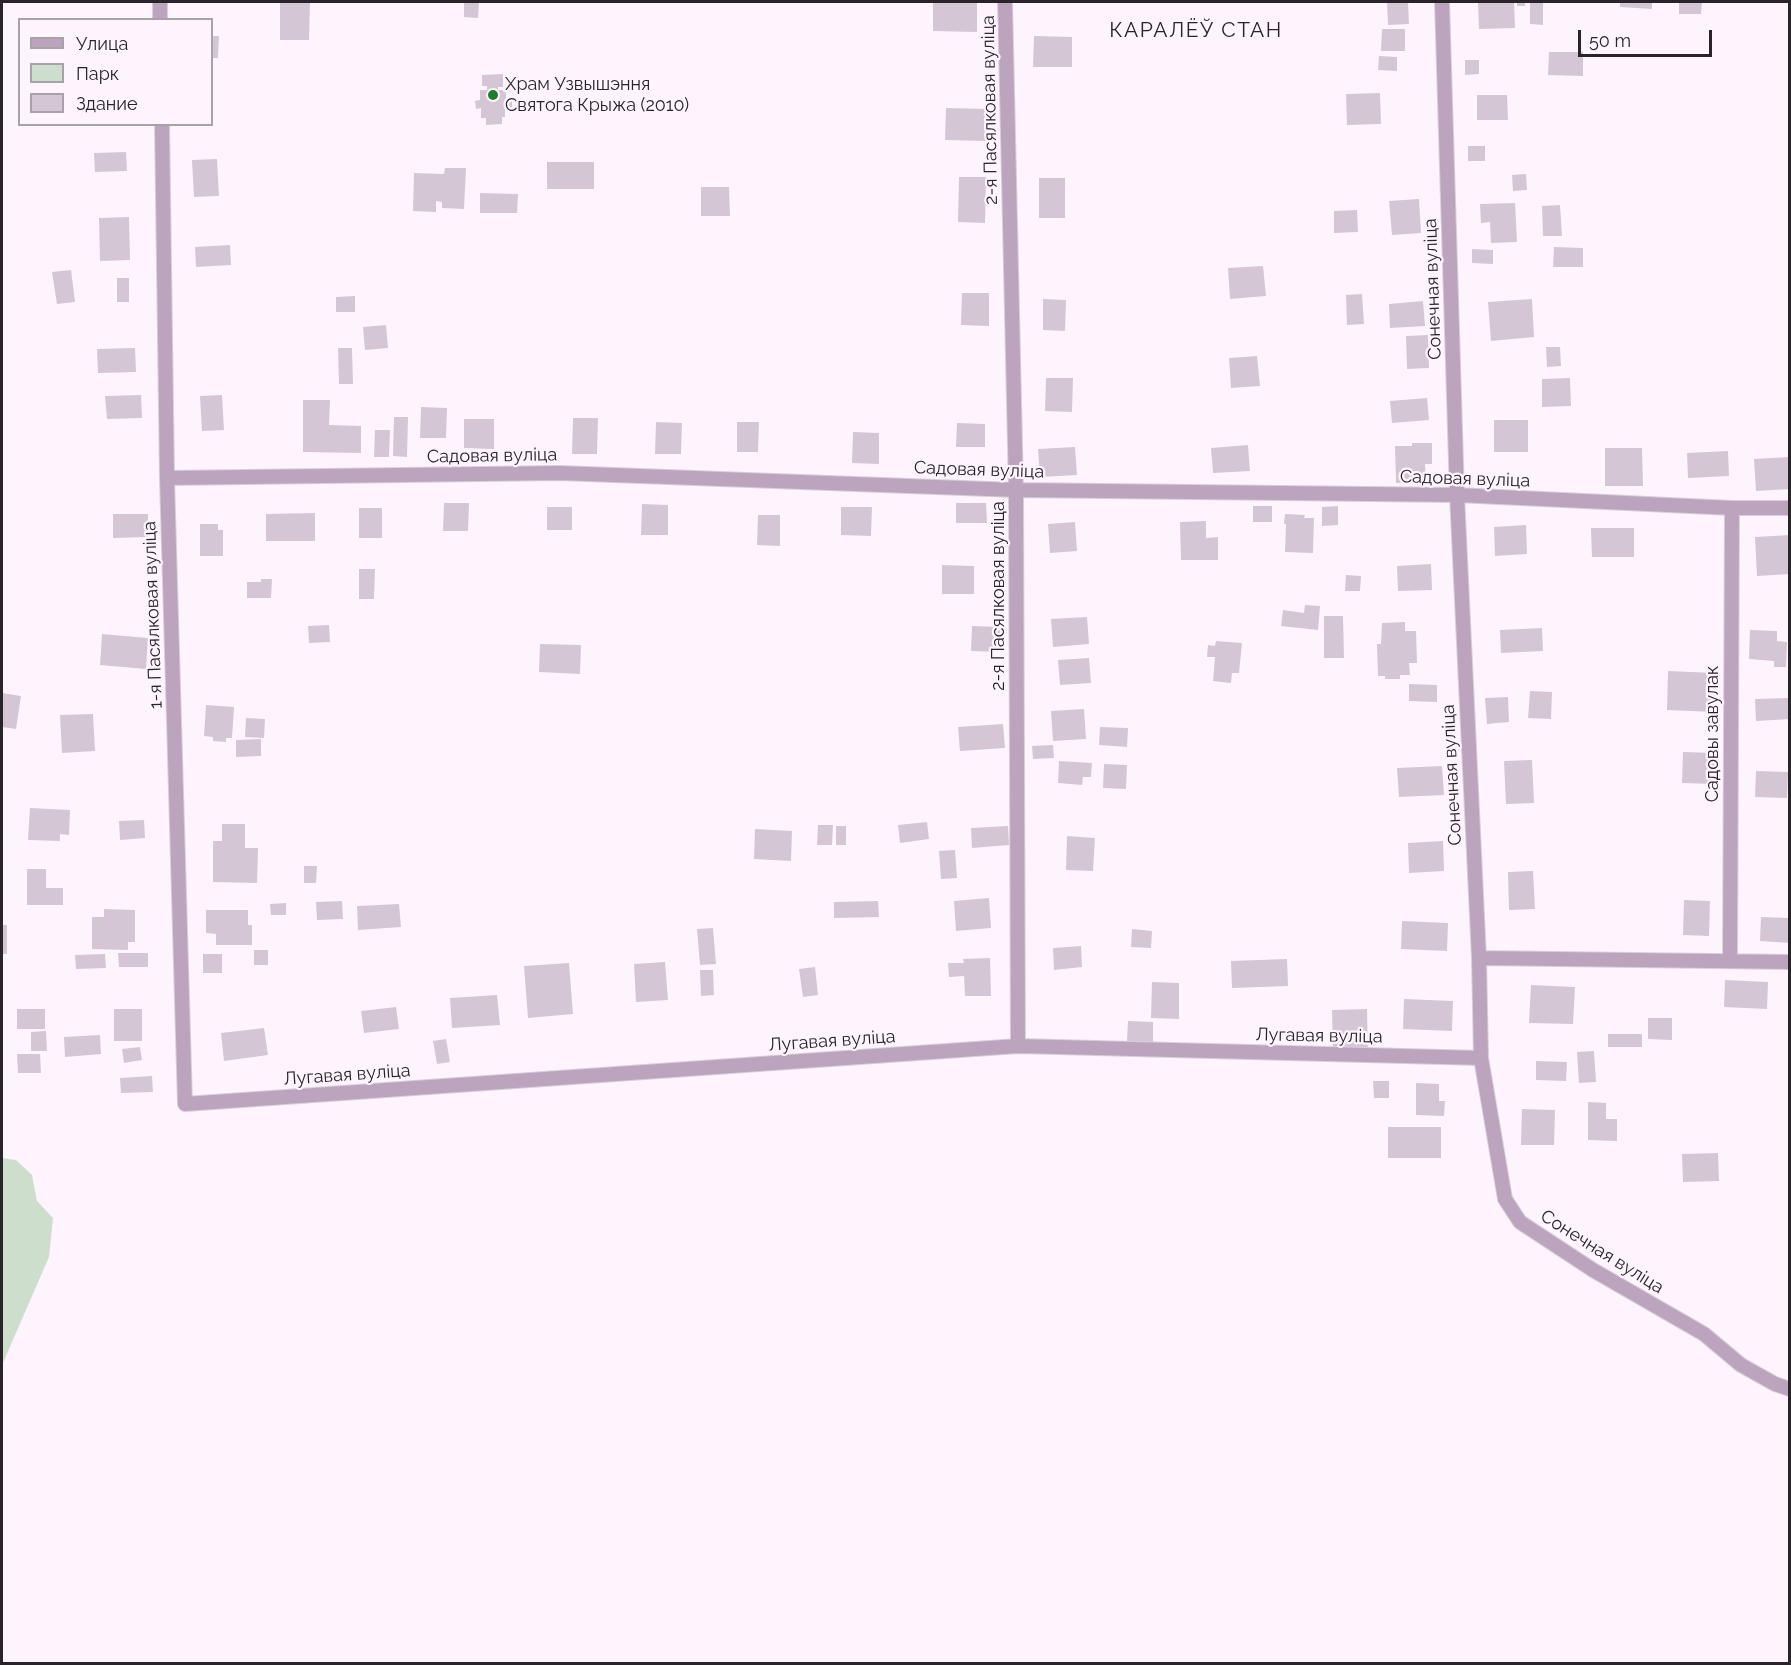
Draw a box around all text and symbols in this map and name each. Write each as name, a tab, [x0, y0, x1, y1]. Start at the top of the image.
street label: 2-я Пасялковая вуліца	[978, 15, 1002, 205]
legend	[18, 18, 213, 126]
district label: КАРАЛЁЎ СТАН	[1109, 18, 1283, 44]
scale bar	[1581, 18, 1714, 56]
text: 50 m	[1589, 30, 1631, 51]
text: Улица	[76, 33, 128, 54]
text: Парк	[76, 63, 119, 84]
place label: Храм Узвышэння Святога Крыжа (2010)	[505, 74, 689, 116]
marker: Храм Узвышэння Святога Крыжа (2010)	[486, 88, 500, 102]
text: Здание	[76, 93, 138, 114]
street label: Сонечная вуліца	[1420, 218, 1446, 360]
street label: Садовая вуліца	[427, 444, 557, 468]
street label: Садовая вуліца	[913, 457, 1045, 483]
street label: Садовая вуліца	[1399, 466, 1531, 492]
street label: 2-я Пасялковая вуліца	[988, 501, 1010, 691]
street label: 1-я Пасялковая вуліца	[139, 521, 167, 709]
street label: Садовы завулак	[1702, 666, 1724, 802]
street label: Сонечная вуліца	[1438, 704, 1466, 846]
street label: Лугавая вуліца	[1255, 1024, 1383, 1048]
street label: Лугавая вуліца	[768, 1026, 896, 1056]
street label: Лугавая вуліца	[283, 1060, 411, 1090]
street label: Сонечная вуліца	[1536, 1205, 1668, 1299]

